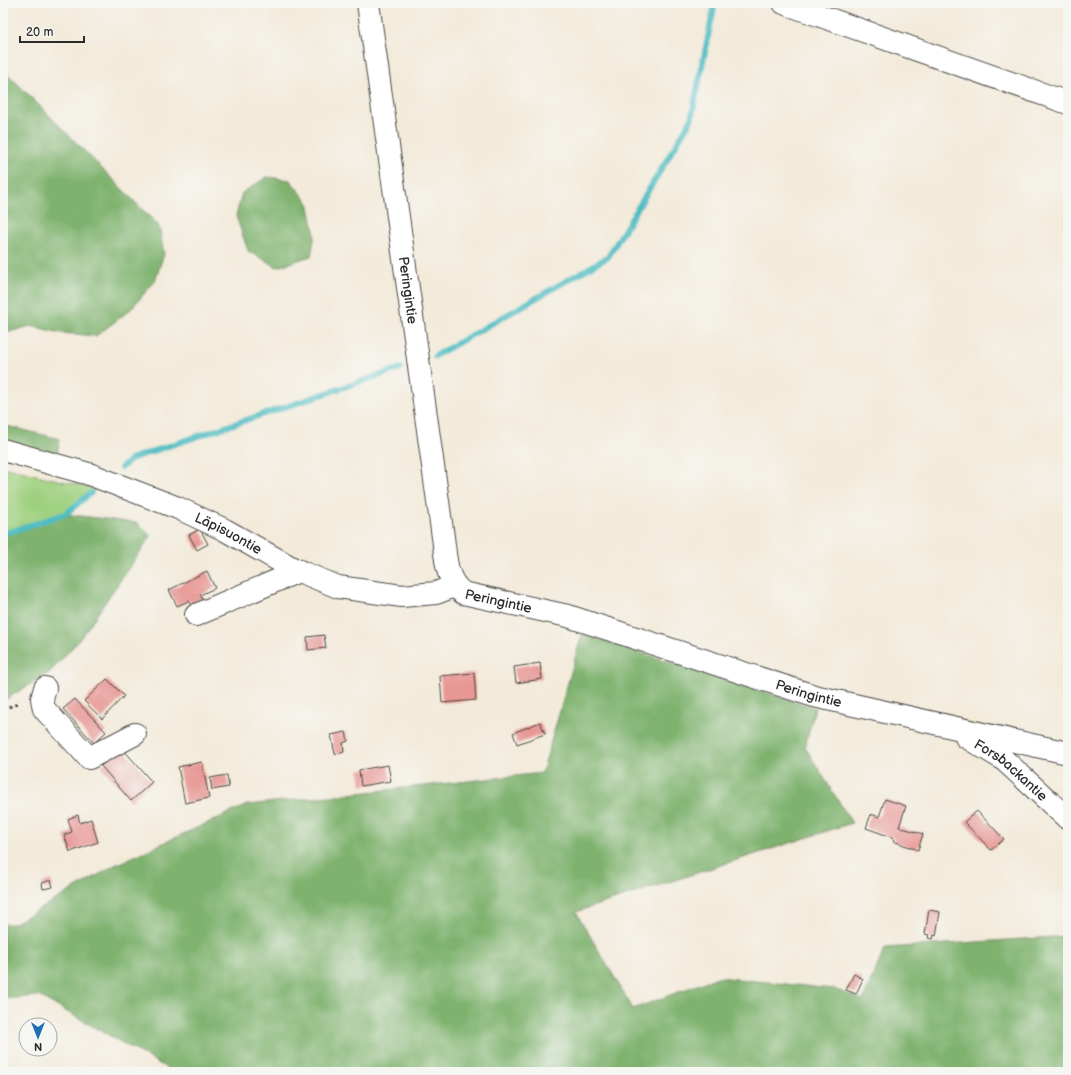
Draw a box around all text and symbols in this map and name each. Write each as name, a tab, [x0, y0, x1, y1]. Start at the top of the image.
scale bar	[20, 18, 84, 44]
text: 20 m	[26, 25, 53, 40]
street label: Peringintie	[395, 255, 421, 325]
street label: Läpisuontie	[192, 509, 265, 558]
street label: Peringintie	[464, 585, 534, 616]
street label: Peringintie	[774, 676, 843, 710]
street label: Forsbackantie	[971, 735, 1051, 804]
north arrow	[18, 1017, 58, 1057]
text: N	[34, 1040, 42, 1053]

